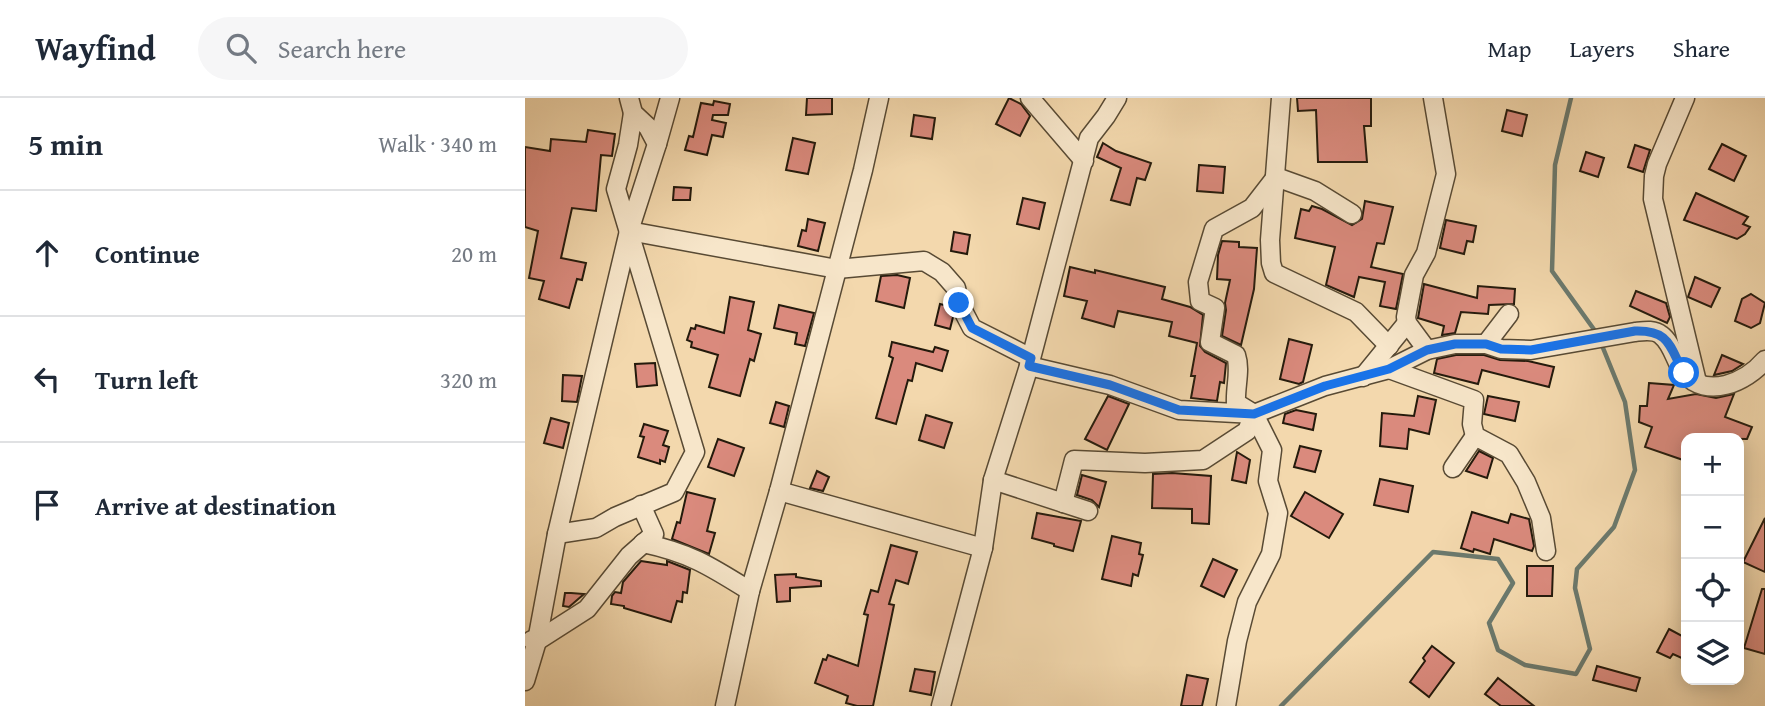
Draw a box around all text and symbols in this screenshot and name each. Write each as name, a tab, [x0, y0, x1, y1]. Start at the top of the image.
search box	[198, 17, 688, 80]
text: Wayfind	[35, 24, 156, 72]
icon: search	[222, 29, 260, 67]
text: Search here	[278, 29, 406, 68]
text: Map	[1488, 31, 1531, 66]
text: Layers	[1569, 31, 1635, 66]
text: Share	[1673, 31, 1730, 66]
text: 5 min	[28, 122, 103, 166]
text: Walk · 340 m	[378, 127, 497, 160]
icon: ahead	[28, 234, 66, 272]
text: Continue	[95, 234, 200, 273]
text: 20 m	[451, 237, 497, 270]
route end	[943, 287, 974, 318]
route start	[1668, 357, 1699, 388]
icon: left	[28, 360, 66, 398]
text: Turn left	[95, 360, 198, 399]
text: 320 m	[440, 363, 497, 396]
map controls	[1681, 433, 1744, 685]
button: +	[1681, 433, 1744, 496]
icon: arrive	[28, 486, 66, 524]
text: Arrive at destination	[95, 486, 336, 525]
button: −	[1681, 496, 1744, 559]
button: locate	[1681, 559, 1744, 622]
button: layers	[1681, 622, 1744, 685]

